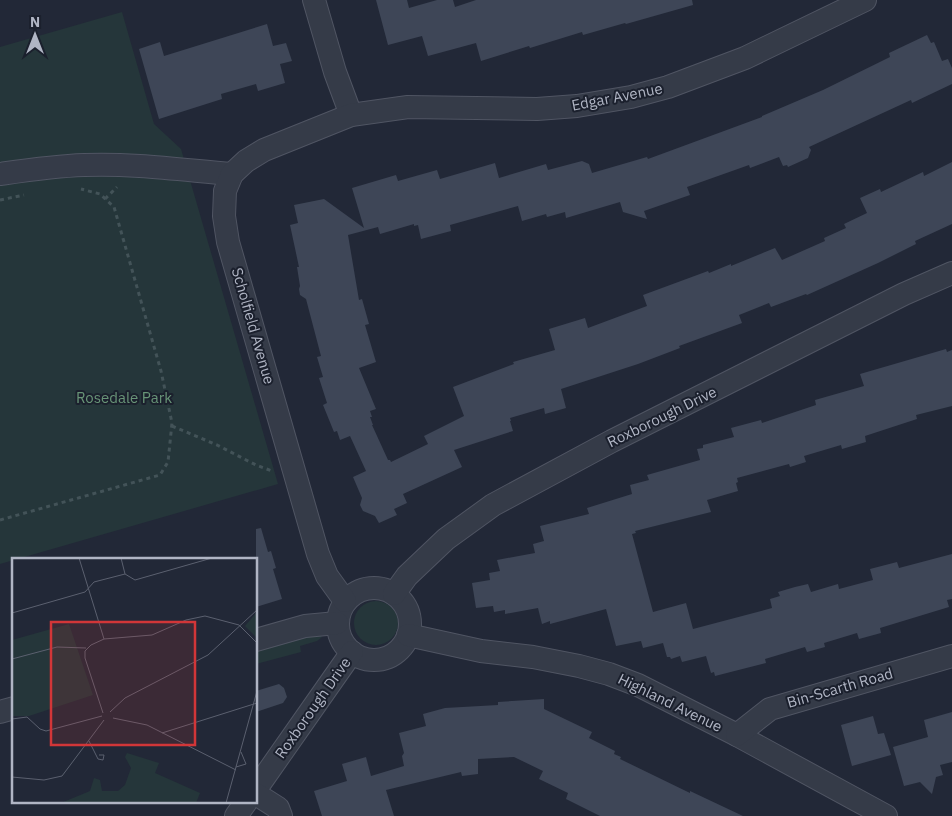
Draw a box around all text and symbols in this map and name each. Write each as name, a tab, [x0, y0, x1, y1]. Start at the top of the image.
north arrow	[10, 10, 60, 60]
text: N	[30, 13, 40, 31]
street label: Edgar Avenue	[570, 78, 664, 115]
street label: Scholfield Avenue	[228, 265, 279, 386]
street label: Roxborough Drive	[604, 382, 720, 451]
park label: Rosedale Park	[76, 388, 172, 407]
inset map	[12, 558, 258, 804]
street label: Roxborough Drive	[271, 653, 355, 762]
street label: Bin-Scarth Road	[785, 663, 895, 712]
street label: Highland Avenue	[615, 669, 725, 736]

